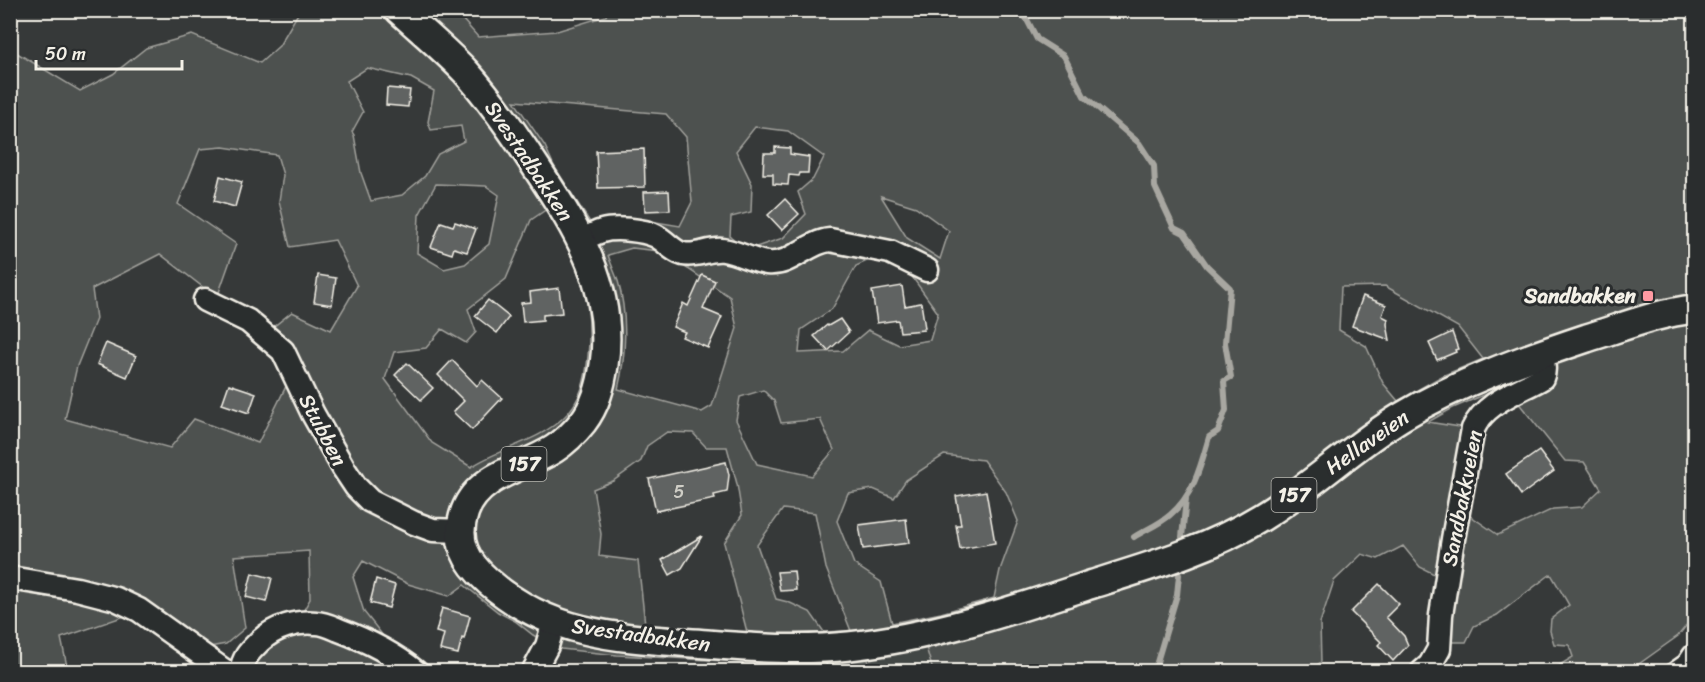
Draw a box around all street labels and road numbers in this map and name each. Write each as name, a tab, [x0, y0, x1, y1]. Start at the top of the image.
street label: Svestadbakken	[474, 92, 584, 230]
street label: Stubben	[288, 387, 358, 473]
street label: Hellaveien	[1317, 399, 1417, 485]
street label: Sandbakkveien	[1430, 427, 1494, 569]
road number: 157	[502, 447, 546, 481]
road number: 157	[1272, 478, 1316, 512]
street label: Svestadbakken	[569, 606, 713, 664]

